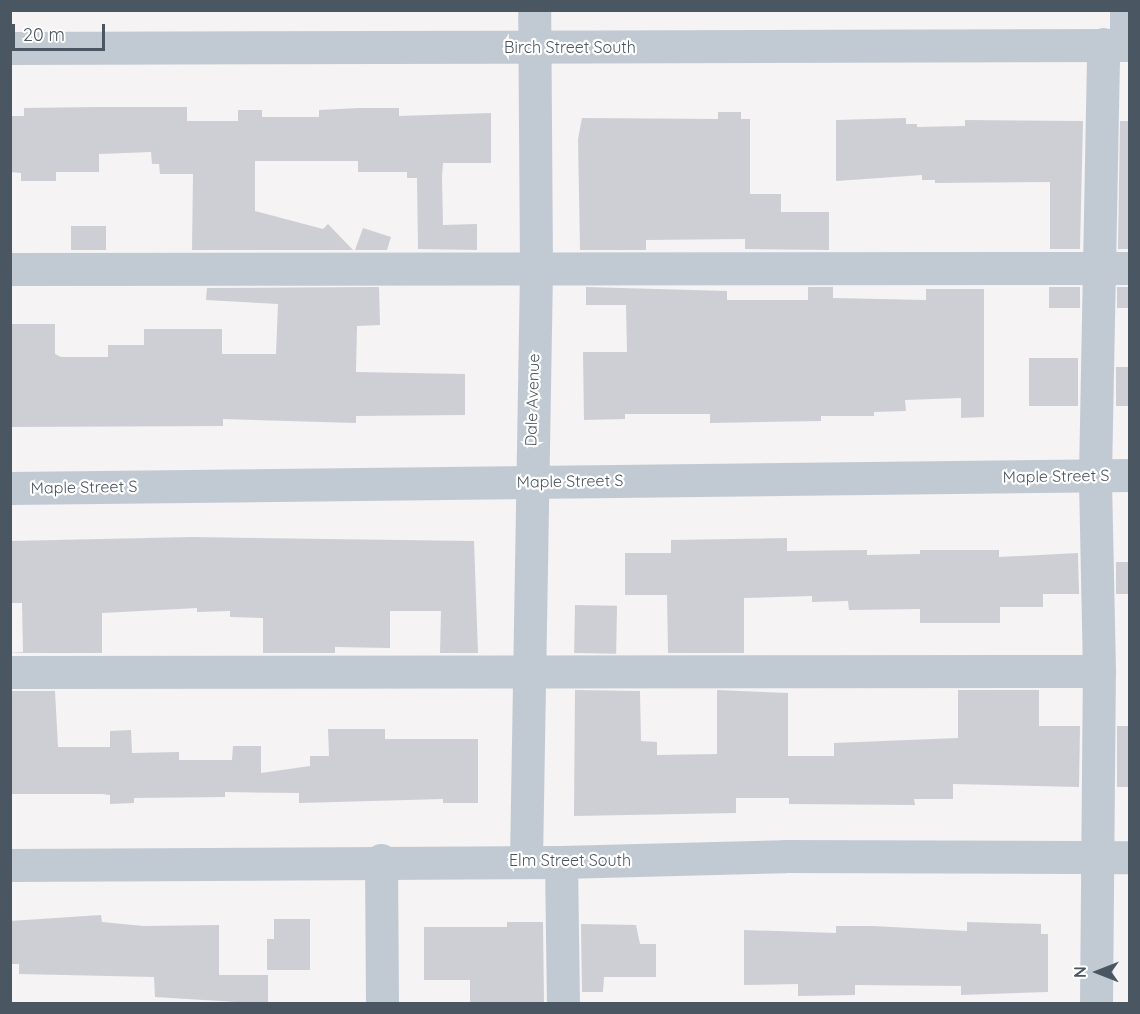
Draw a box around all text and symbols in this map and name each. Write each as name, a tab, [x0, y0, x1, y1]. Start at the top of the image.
scale bar	[15, 12, 108, 50]
text: 20 m	[23, 23, 65, 46]
street label: Birch Street South	[504, 37, 636, 57]
street label: Dale Avenue	[521, 353, 543, 447]
street label: Maple Street S	[1003, 465, 1109, 487]
street label: Maple Street S	[517, 470, 623, 492]
street label: Maple Street S	[31, 476, 137, 498]
street label: Elm Street South	[509, 850, 631, 870]
north arrow	[1068, 942, 1128, 1002]
text: N	[1070, 966, 1090, 978]

